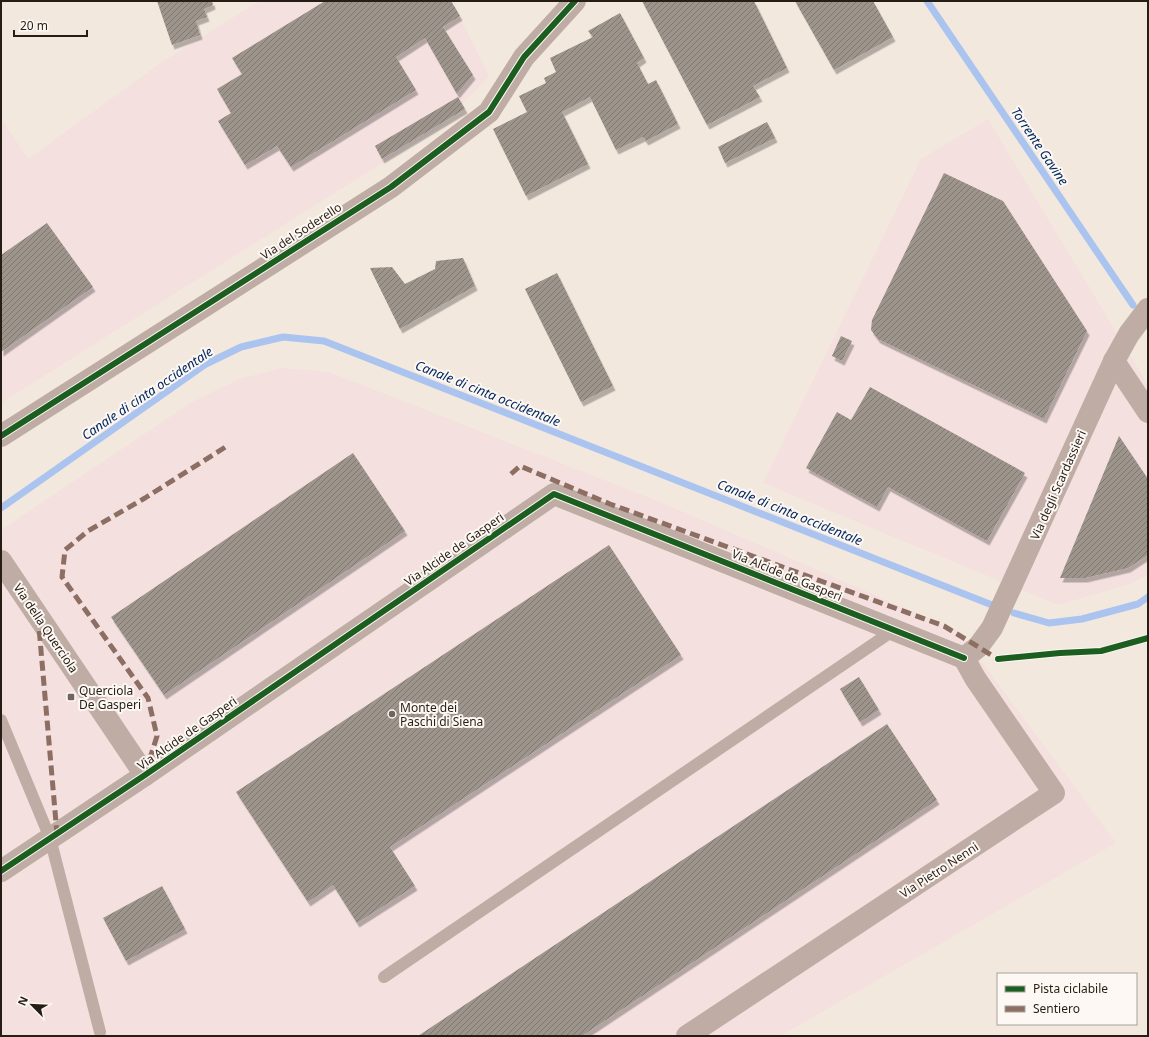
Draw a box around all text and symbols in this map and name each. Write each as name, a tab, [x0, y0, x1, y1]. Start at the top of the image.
scale bar	[14, 12, 87, 38]
text: 20 m	[20, 17, 48, 34]
water label: Torrente Gavine	[1007, 103, 1073, 189]
street label: Via del Soderello	[257, 198, 345, 264]
water label: Canale di cinta occidentale	[78, 342, 217, 444]
water label: Canale di cinta occidentale	[413, 356, 564, 431]
street label: Via degli Scardassieri	[1026, 428, 1090, 542]
water label: Canale di cinta occidentale	[715, 475, 866, 550]
street label: Via Alcide de Gasperi	[401, 508, 507, 590]
street label: Via Alcide de Gasperi	[729, 545, 845, 605]
street label: Via della Querciola	[10, 580, 82, 676]
place label: Querciola De Gasperi	[79, 682, 141, 713]
marker: Querciola De Gasperi	[66, 692, 76, 702]
street label: Via Alcide de Gasperi	[134, 692, 240, 774]
place label: Monte dei Paschi di Siena	[400, 699, 483, 730]
marker: Monte dei Paschi di Siena	[387, 709, 397, 719]
street label: Via Pietro Nenni	[896, 838, 982, 902]
legend	[997, 973, 1137, 1025]
text: Pista ciclabile	[1033, 980, 1108, 997]
north arrow	[12, 985, 52, 1025]
text: N	[14, 994, 31, 1008]
text: Sentiero	[1033, 1000, 1080, 1017]

